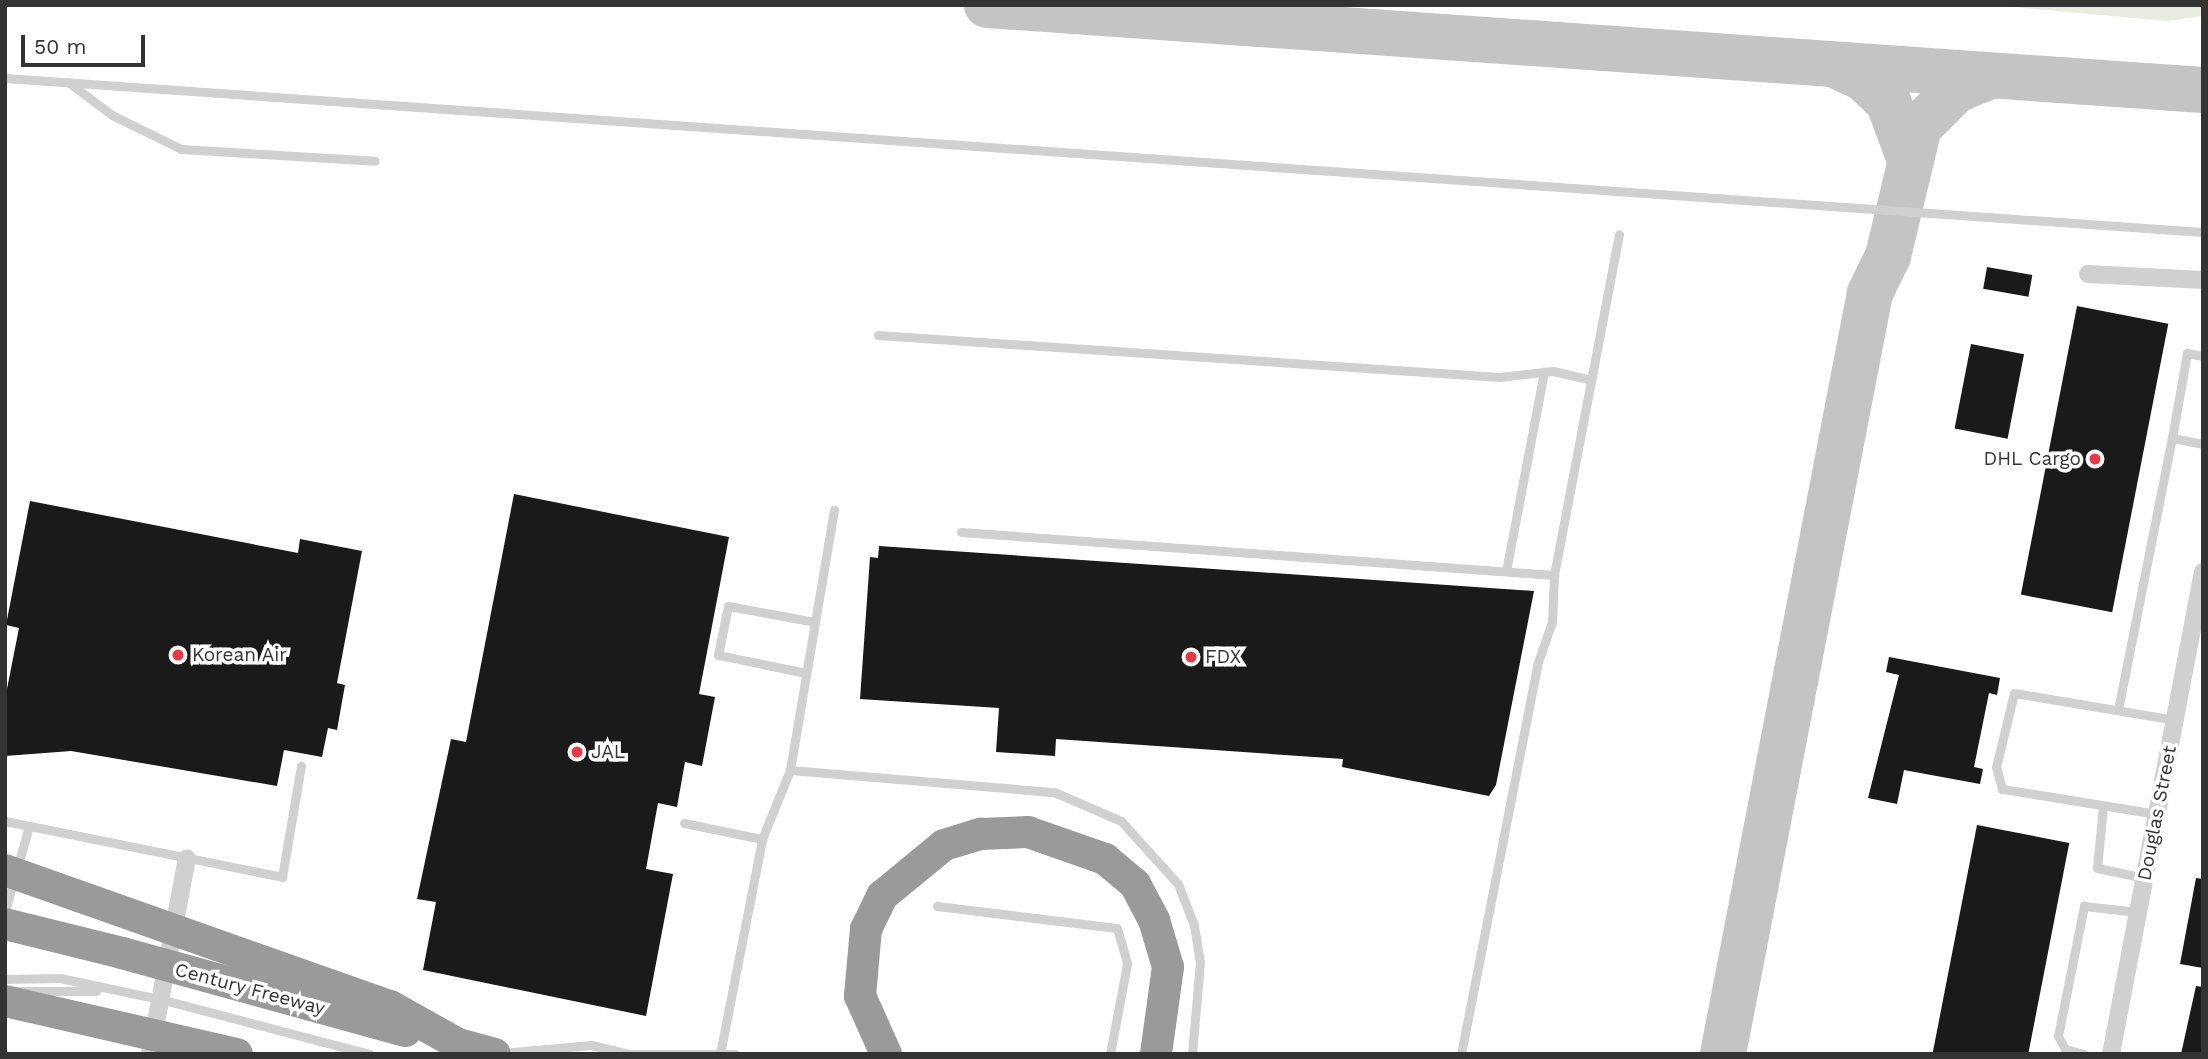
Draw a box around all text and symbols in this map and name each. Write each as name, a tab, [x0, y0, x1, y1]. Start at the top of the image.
scale bar	[24, 21, 149, 65]
text: 50 m	[34, 34, 86, 59]
place label: DHL Cargo	[1983, 448, 2081, 470]
marker: DHL Cargo	[2087, 451, 2103, 467]
place label: Korean Air	[192, 644, 288, 666]
place label: FDX	[1205, 646, 1241, 668]
marker: Korean Air	[170, 647, 186, 663]
marker: FDX	[1183, 649, 1199, 665]
place label: JAL	[591, 741, 625, 763]
street label: Douglas Street	[2133, 743, 2181, 883]
marker: JAL	[569, 744, 585, 760]
street label: Century Freeway	[172, 958, 328, 1020]

